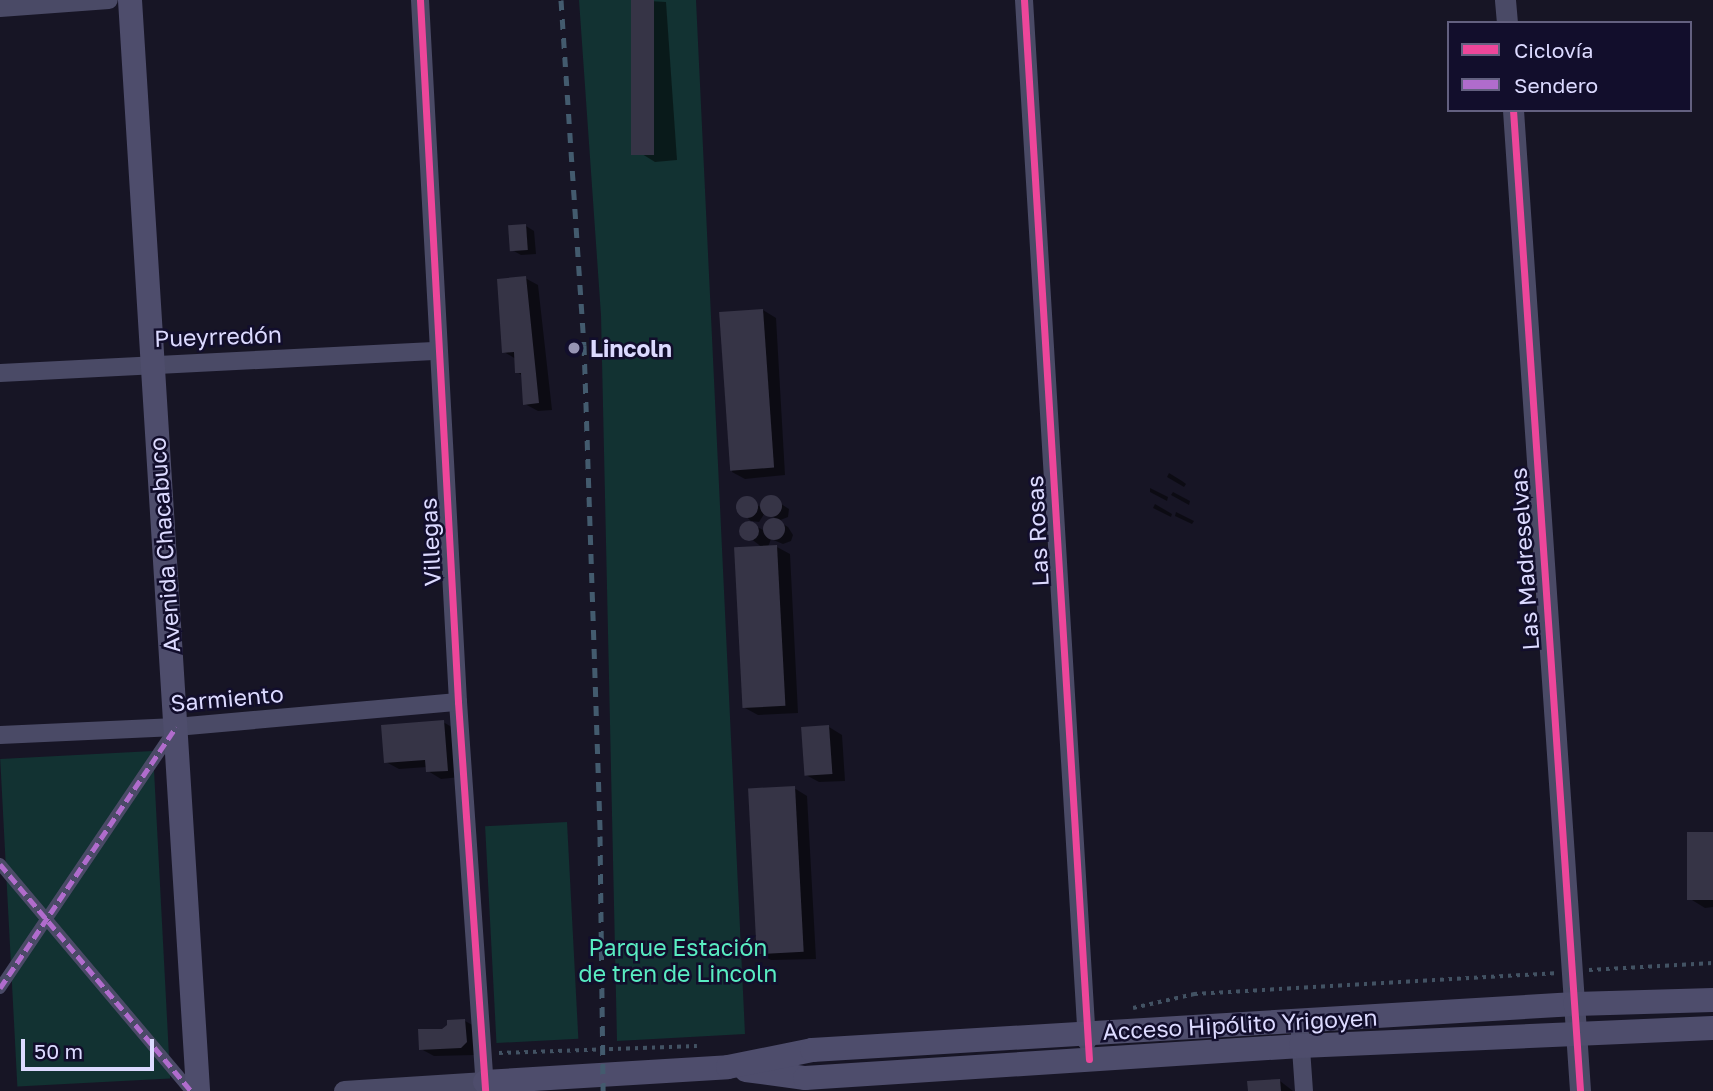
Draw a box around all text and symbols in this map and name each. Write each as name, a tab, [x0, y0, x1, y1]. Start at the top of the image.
legend	[1447, 21, 1692, 112]
text: Ciclovía	[1514, 37, 1593, 63]
text: Sendero	[1514, 72, 1598, 98]
street label: Pueyrredón	[154, 320, 282, 352]
place label: Lincoln	[590, 334, 672, 362]
marker: Lincoln	[564, 338, 584, 358]
street label: Avenida Chacabuco	[143, 436, 185, 654]
street label: Las Madreselvas	[1504, 467, 1544, 651]
street label: Las Rosas	[1020, 475, 1054, 587]
street label: Villegas	[414, 497, 446, 587]
street label: Sarmiento	[169, 679, 285, 717]
park label: Parque Estación de tren de Lincoln	[579, 933, 777, 987]
street label: Acceso Hipólito Yrigoyen	[1102, 1003, 1378, 1045]
scale bar	[24, 1024, 158, 1068]
text: 50 m	[34, 1038, 83, 1064]

